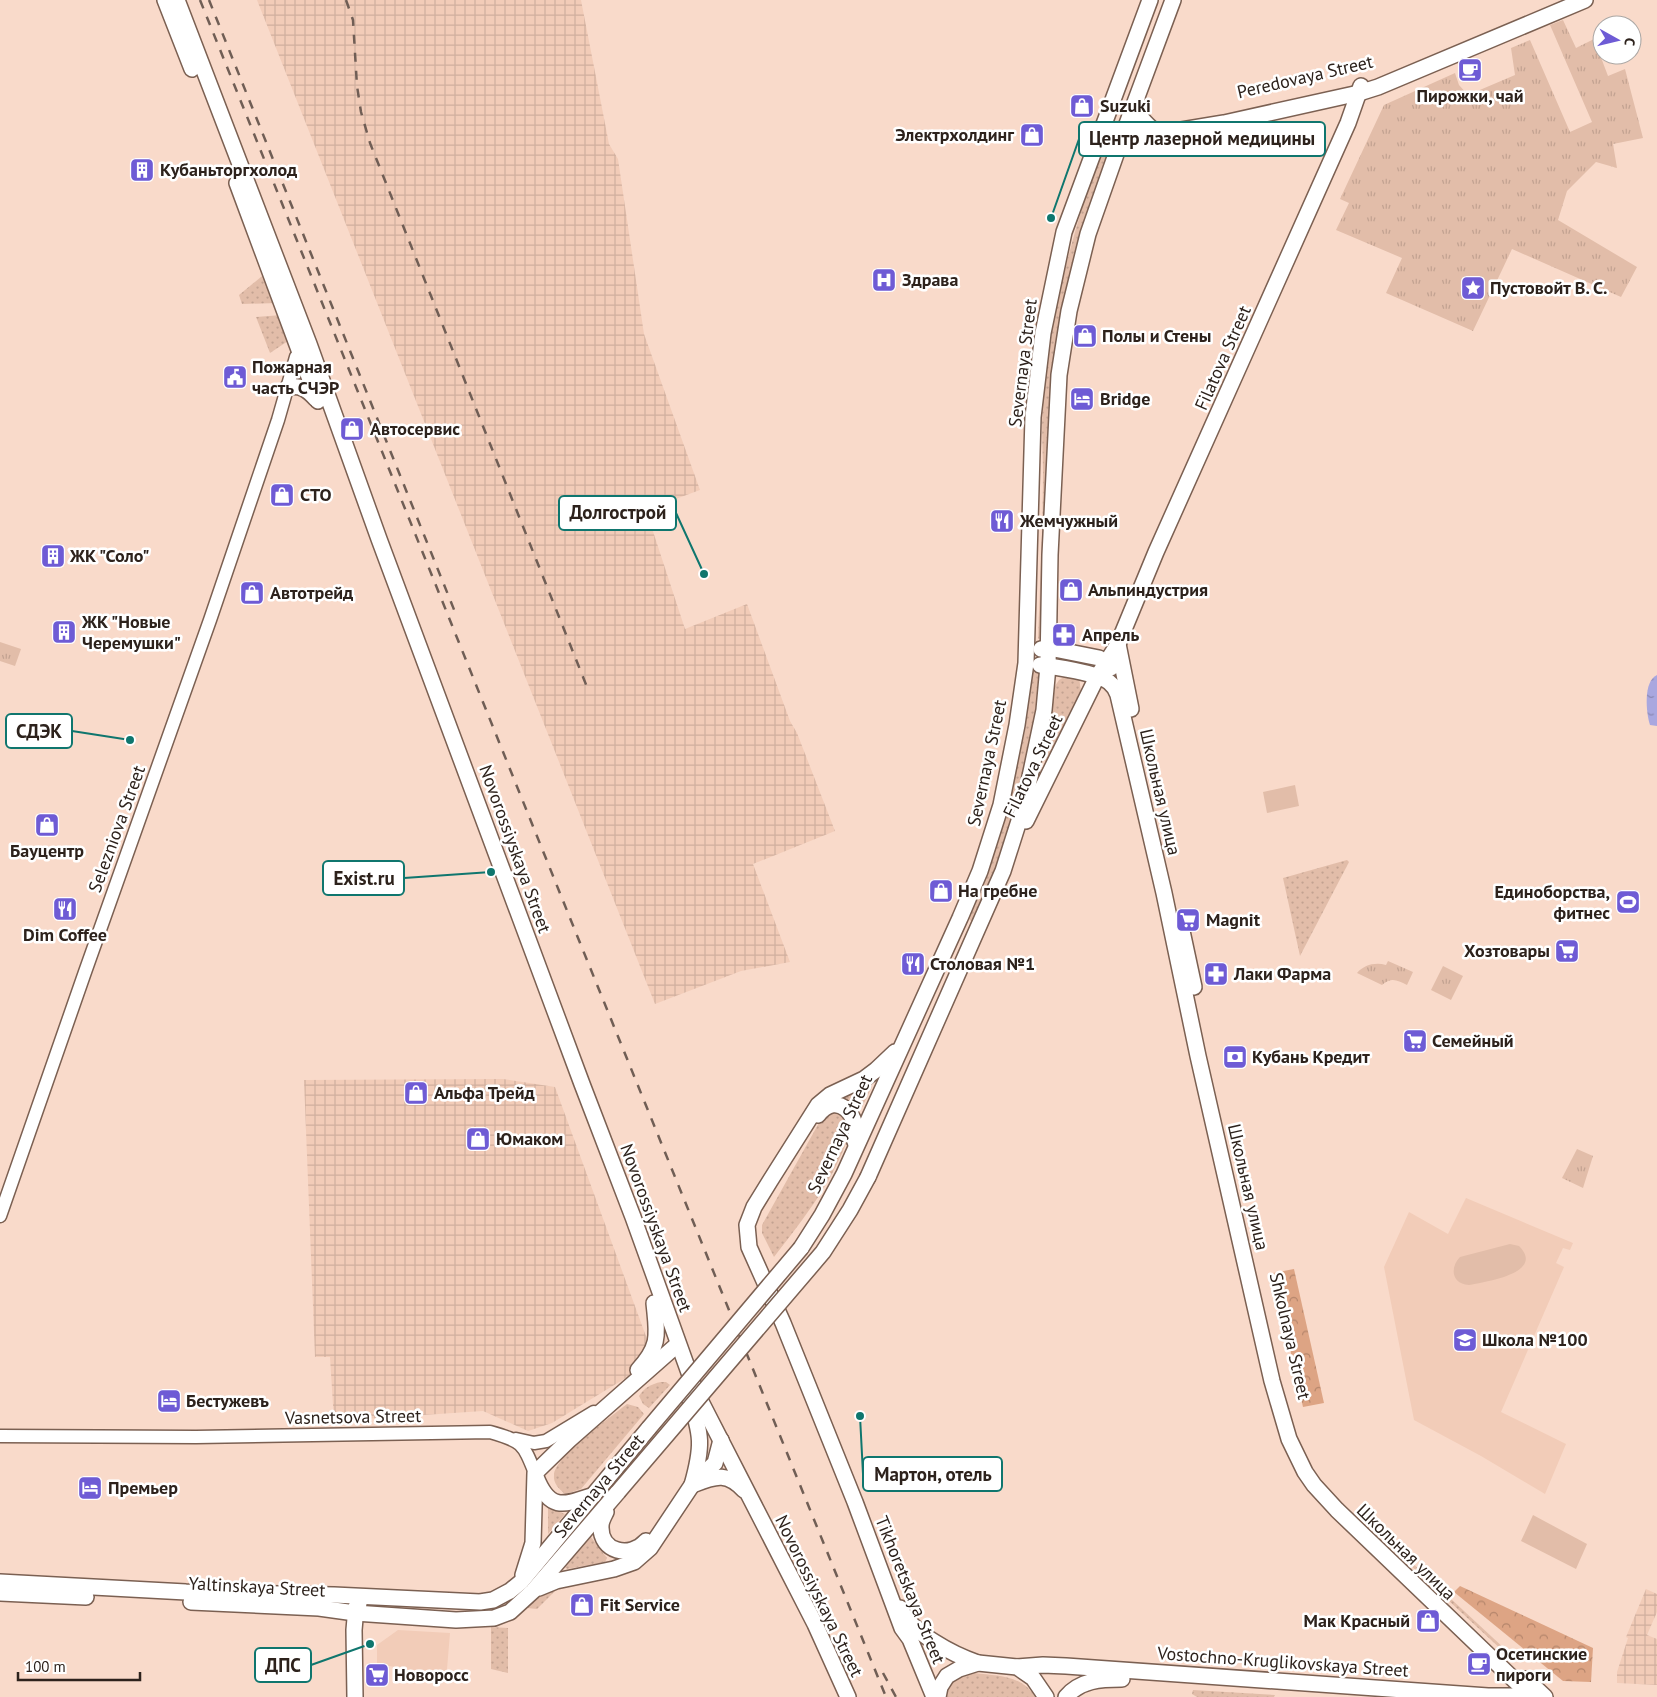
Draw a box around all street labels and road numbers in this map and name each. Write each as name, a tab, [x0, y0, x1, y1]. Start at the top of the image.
street label: Peredovaya Street	[1235, 50, 1375, 103]
street label: Severnaya Street	[1003, 298, 1042, 428]
street label: Filatova Street	[1189, 302, 1256, 414]
street label: Severnaya Street	[962, 697, 1011, 828]
street label: Filatova Street	[998, 710, 1067, 821]
street label: Школьная улица	[1135, 726, 1186, 857]
street label: Selezniova Street	[83, 762, 150, 895]
street label: Novorossiyskaya Street	[474, 762, 557, 936]
street label: Severnaya Street	[802, 1071, 877, 1197]
street label: Школьная улица	[1223, 1121, 1274, 1252]
street label: Novorossiyskaya Street	[615, 1141, 698, 1315]
street label: Shkolnaya Street	[1265, 1270, 1316, 1402]
street label: Vasnetsova Street	[284, 1404, 421, 1429]
street label: Severnaya Street	[548, 1429, 649, 1542]
street label: Школьная улица	[1352, 1499, 1461, 1605]
street label: Novorossiyskaya Street	[770, 1511, 869, 1680]
street label: Tikhoretskaya Street	[870, 1512, 951, 1667]
street label: Yaltinskaya Street	[188, 1571, 326, 1602]
street label: Vostochno-Kruglikovskaya Street	[1156, 1641, 1409, 1682]

